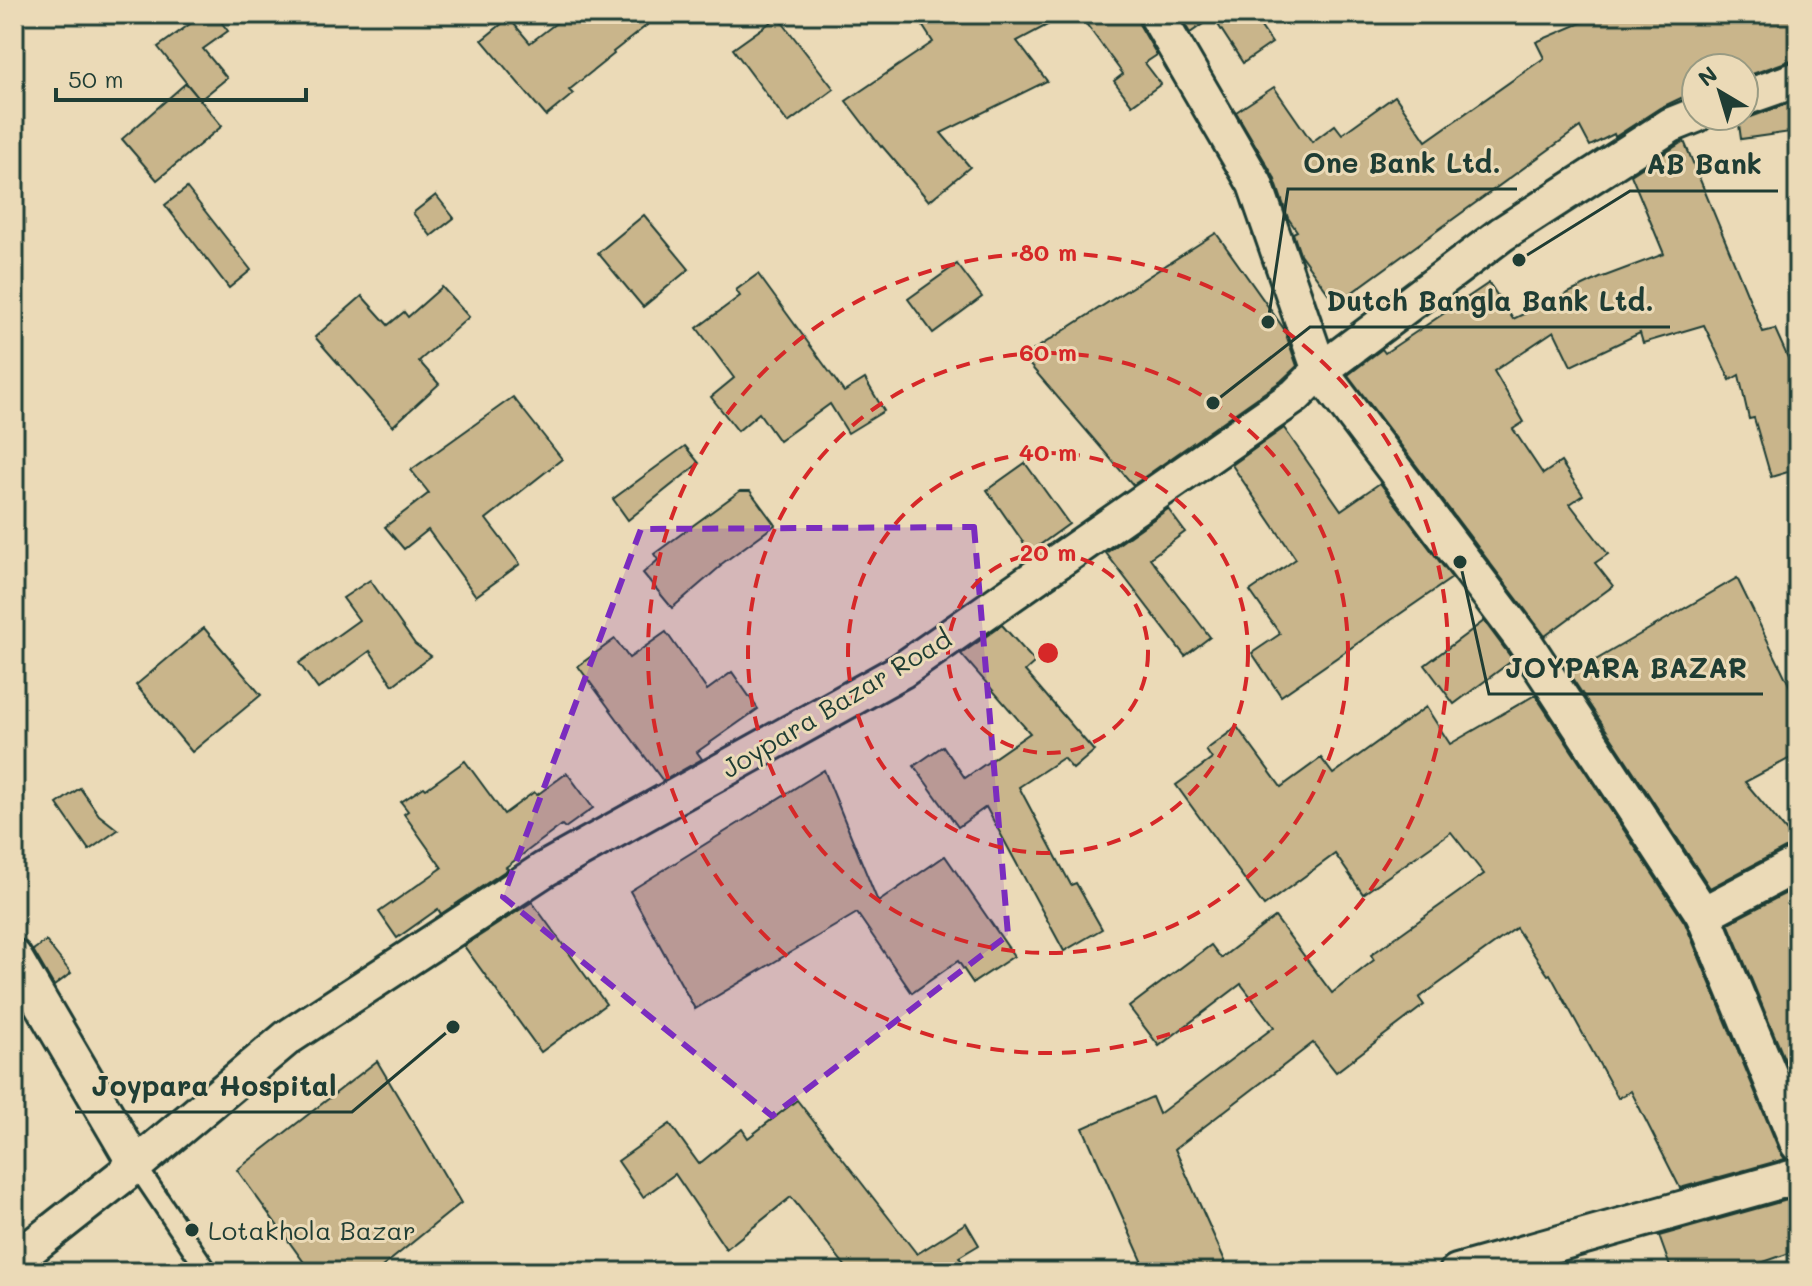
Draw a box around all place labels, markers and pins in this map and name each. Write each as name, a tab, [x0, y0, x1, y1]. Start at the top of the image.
callout: One Bank Ltd.	[1288, 137, 1517, 189]
callout: AB Bank	[1630, 139, 1778, 191]
callout: Dutch Bangla Bank Ltd.	[1310, 275, 1670, 327]
centre of rings	[1034, 639, 1062, 667]
callout: JOYPARA BAZAR	[1489, 642, 1763, 694]
callout: Joypara Hospital	[75, 1060, 352, 1112]
place label: Lotakhola Bazar	[208, 1213, 416, 1247]
marker: Lotakhola Bazar	[183, 1221, 201, 1239]

